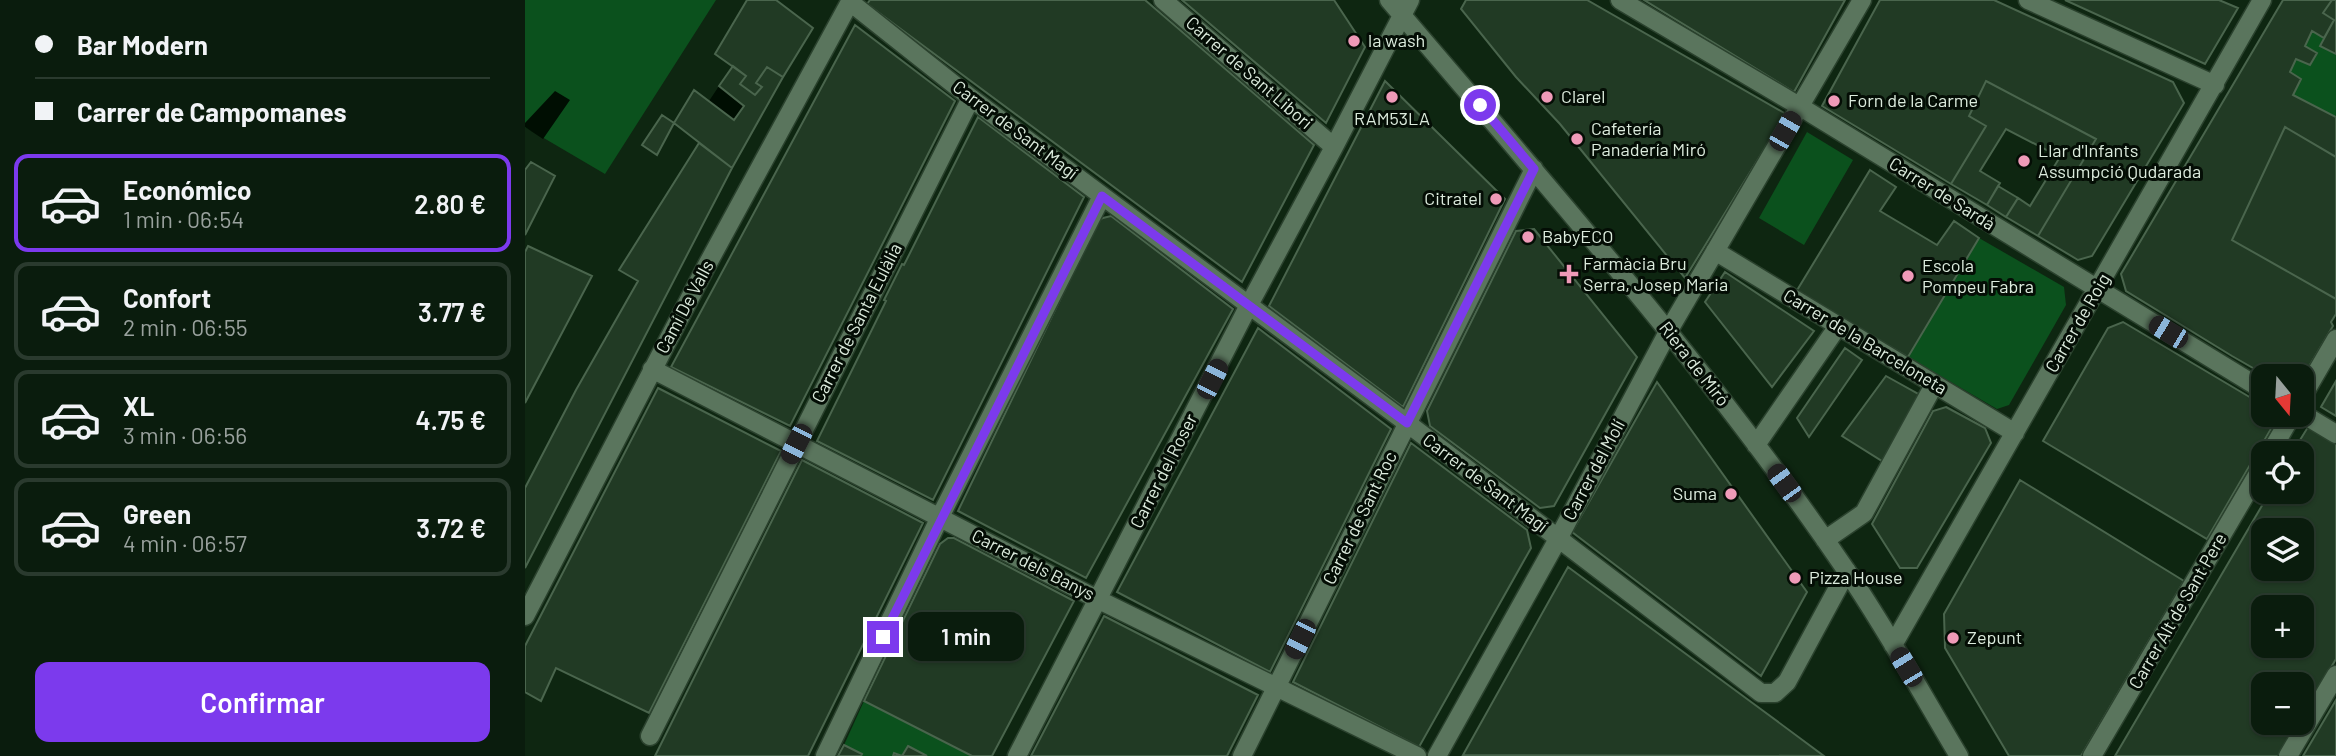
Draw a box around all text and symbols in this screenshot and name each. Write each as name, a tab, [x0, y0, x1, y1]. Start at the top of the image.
street label: Carrer de Sant Libori	[1182, 11, 1318, 133]
text: Bar Modern	[77, 29, 208, 60]
place label: la wash	[1368, 29, 1425, 51]
marker: la wash	[1346, 33, 1362, 49]
street label: Carrer de Sant Magí	[949, 75, 1083, 183]
place label: Clarel	[1561, 85, 1605, 107]
marker: RAM53LA	[1384, 89, 1400, 105]
route start	[1464, 89, 1496, 121]
marker: Clarel	[1539, 89, 1555, 105]
place label: Forn de la Carme	[1848, 89, 1978, 111]
marker: Forn de la Carme	[1826, 93, 1842, 109]
text: Carrer de Campomanes	[77, 96, 347, 127]
place label: RAM53LA	[1354, 107, 1430, 129]
car	[1766, 108, 1805, 154]
place label: Cafetería Panadería Miró	[1591, 117, 1706, 160]
marker: Cafetería Panadería Miró	[1569, 131, 1585, 147]
place label: Llar d'Infants Assumpció Qudarada	[2038, 139, 2201, 182]
street label: Carrer de Sardà	[1885, 152, 2000, 235]
marker: Llar d'Infants Assumpció Qudarada	[2016, 153, 2032, 169]
icon: car	[39, 172, 102, 235]
text: Económico	[123, 174, 252, 205]
place label: Citratel	[1424, 187, 1482, 209]
text: 2.80 €	[414, 188, 486, 219]
marker: Citratel	[1488, 191, 1504, 207]
text: 1 min · 06:54	[123, 205, 244, 233]
place label: BabyECO	[1542, 225, 1613, 247]
marker: BabyECO	[1520, 229, 1536, 245]
street label: Carrer de Santa Eulàlia	[806, 239, 906, 406]
place label: Farmàcia Bru Serra, Josep Maria	[1583, 252, 1728, 295]
place label: Escola Pompeu Fabra	[1922, 254, 2034, 297]
street label: Camí De Valls	[650, 256, 718, 357]
marker: Farmàcia Bru Serra, Josep Maria	[1561, 266, 1577, 282]
marker: Escola Pompeu Fabra	[1900, 268, 1916, 284]
street label: Carrer de Roig	[2040, 269, 2114, 376]
icon: car	[39, 280, 102, 343]
text: Confort	[123, 282, 211, 313]
street label: Carrer de la Barceloneta	[1780, 284, 1951, 399]
text: 3.77 €	[418, 296, 486, 327]
car	[2145, 312, 2192, 352]
text: 2 min · 06:55	[123, 313, 248, 341]
street label: Riera de Miró	[1655, 317, 1735, 410]
car	[1194, 356, 1231, 402]
north arrow	[2251, 364, 2313, 427]
map controls	[2251, 364, 2314, 735]
icon: car	[39, 388, 102, 451]
text: XL	[123, 390, 154, 421]
text: 4.75 €	[416, 404, 486, 435]
street label: Carrer del Roser	[1125, 409, 1202, 531]
street label: Carrer del Molí	[1557, 415, 1629, 524]
text: 3 min · 06:56	[123, 421, 247, 449]
car	[778, 421, 815, 467]
street label: Carrer de Sant Magí	[1419, 428, 1553, 536]
button: locate	[2251, 441, 2314, 504]
street label: Carrer de Sant Roc	[1317, 447, 1401, 588]
car	[1764, 460, 1805, 506]
place label: Suma	[1673, 482, 1717, 504]
marker: Suma	[1723, 486, 1739, 502]
icon: car	[39, 496, 102, 559]
text: Green	[123, 498, 191, 529]
text: 3.72 €	[416, 512, 486, 543]
button: layers	[2251, 518, 2314, 581]
street label: Carrer dels Banys	[968, 524, 1099, 605]
text: 4 min · 06:57	[123, 529, 247, 557]
street label: Carrer Alt de Sant Pere	[2123, 529, 2231, 692]
place label: Pizza House	[1809, 566, 1903, 588]
marker: Pizza House	[1787, 570, 1803, 586]
button: +	[2251, 595, 2314, 658]
callout: 1 min	[907, 612, 1023, 662]
car	[1282, 616, 1319, 662]
route end	[867, 621, 899, 653]
text: 1 min	[941, 622, 991, 650]
place label: Zepunt	[1967, 626, 2022, 648]
marker: Zepunt	[1945, 630, 1961, 646]
car	[1887, 644, 1926, 690]
button: Confirmar	[35, 662, 490, 742]
button: −	[2251, 672, 2314, 735]

